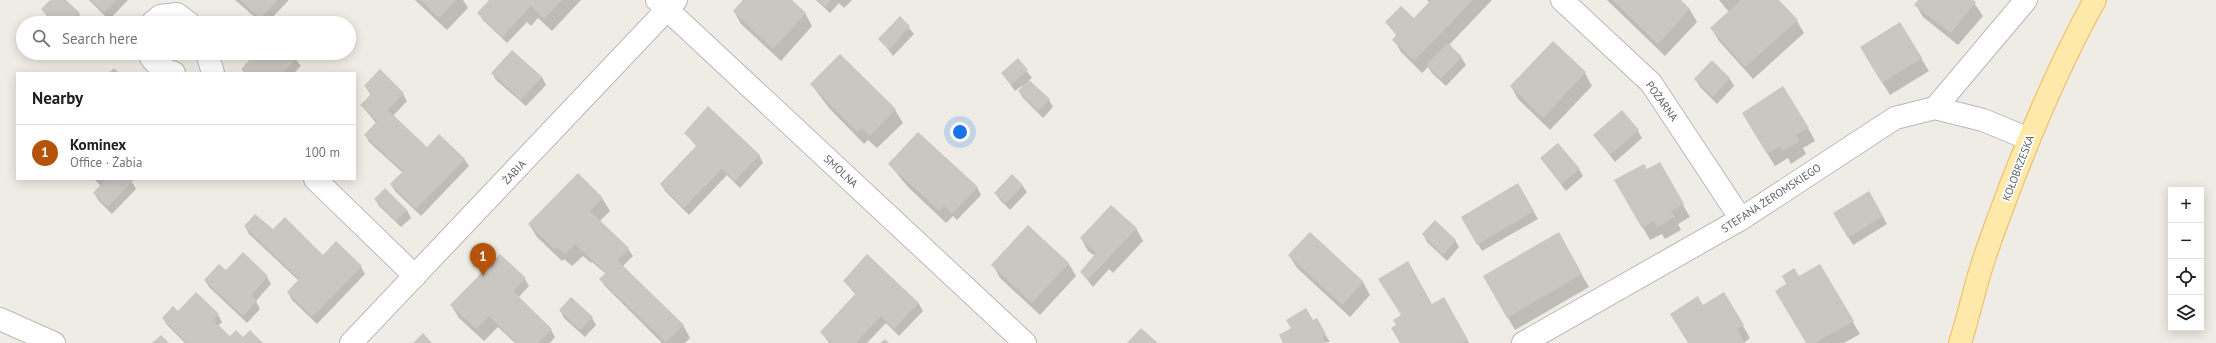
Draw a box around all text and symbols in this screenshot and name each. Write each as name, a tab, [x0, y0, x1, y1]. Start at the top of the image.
search box	[16, 16, 356, 60]
icon: search	[30, 27, 52, 49]
text: Search here	[62, 29, 138, 48]
street label: POŻARNA	[1643, 78, 1681, 124]
text: Nearby	[32, 87, 83, 109]
your location	[950, 122, 970, 142]
street label: KOŁOBRZESKA	[1999, 133, 2037, 203]
text: Kominex	[70, 135, 126, 154]
text: 1	[41, 144, 49, 161]
text: 100 m	[305, 144, 340, 161]
street label: SMOLNA	[821, 152, 861, 191]
text: Office · Żabia	[70, 154, 143, 171]
street label: ŻABIA	[499, 156, 529, 187]
street label: STEFANA ŻEROMSKIEGO	[1718, 161, 1824, 235]
map controls	[2168, 187, 2204, 331]
button: +	[2168, 187, 2204, 223]
button: −	[2168, 223, 2204, 259]
pin: 1	[470, 243, 496, 276]
button: locate	[2168, 259, 2204, 295]
button: layers	[2168, 295, 2204, 331]

